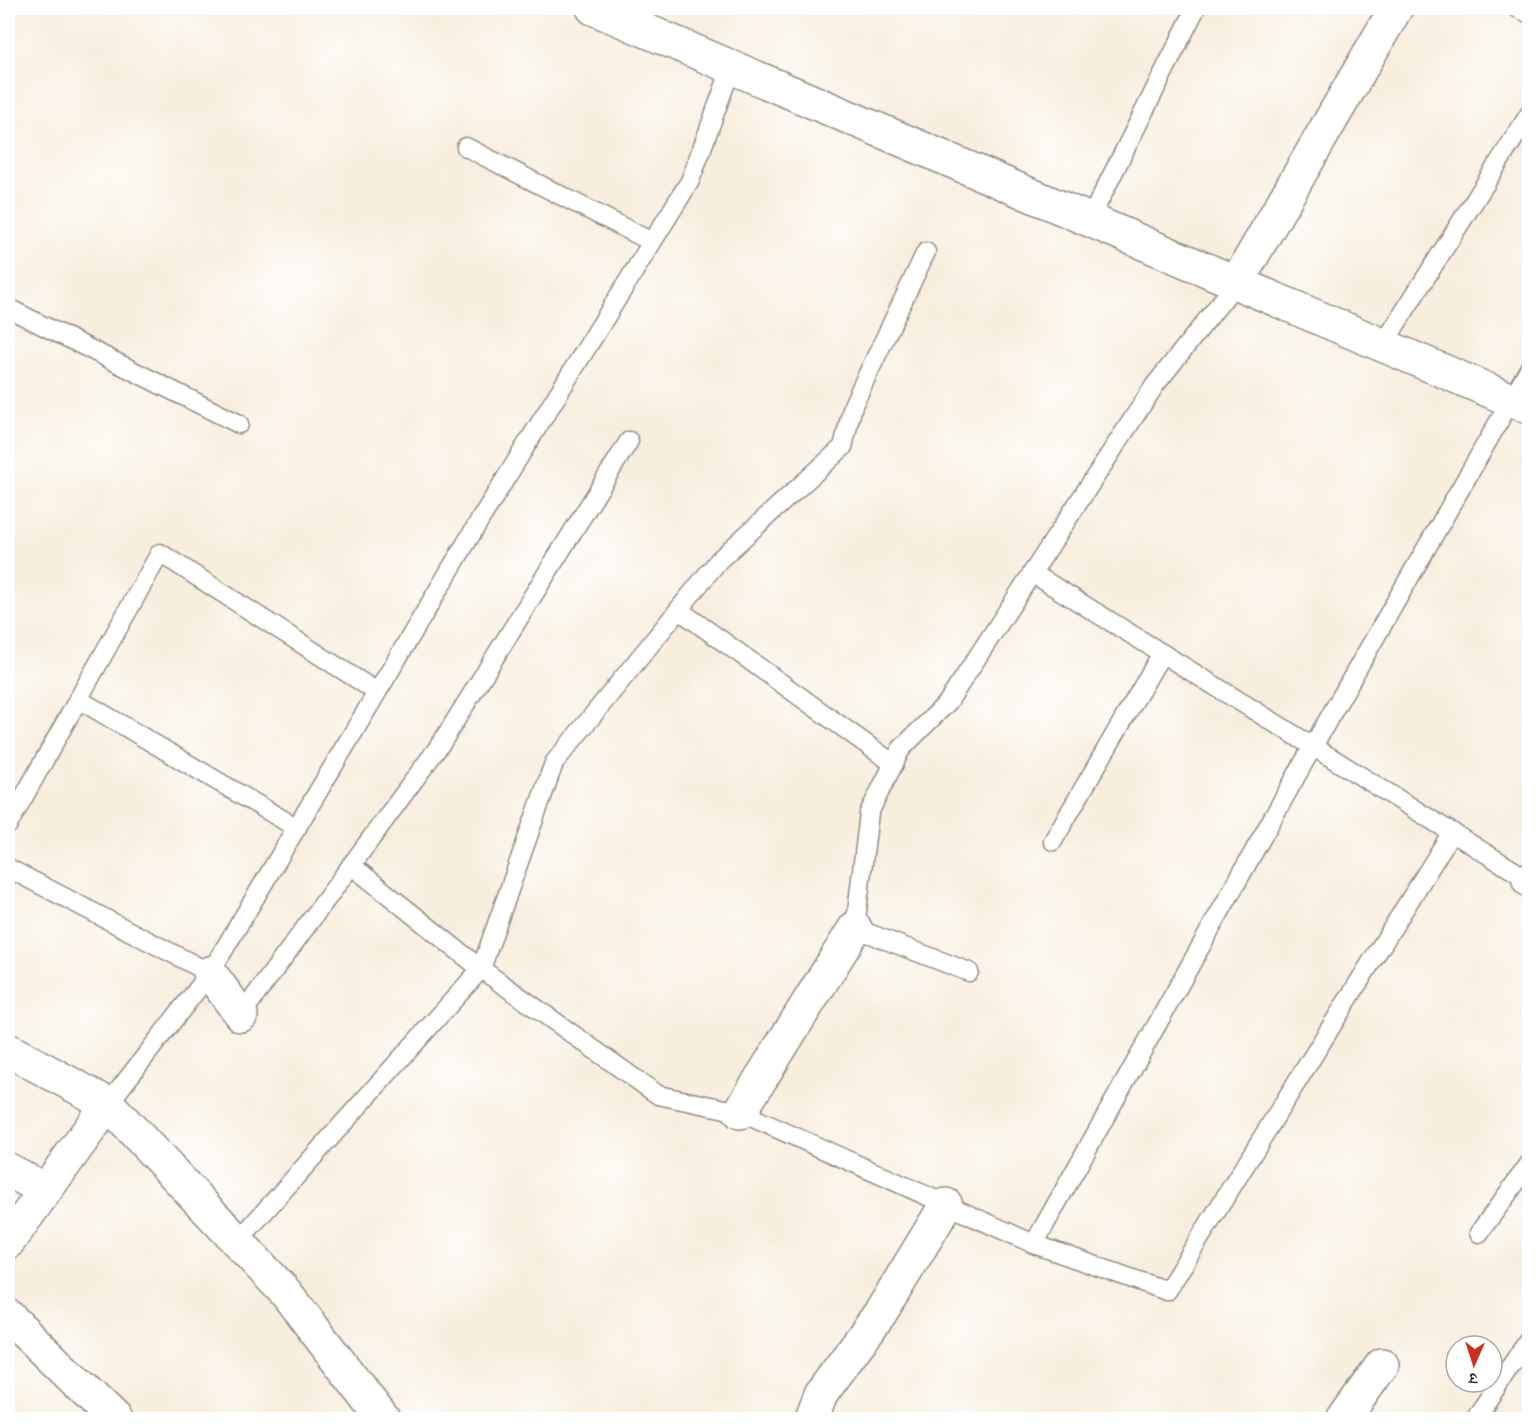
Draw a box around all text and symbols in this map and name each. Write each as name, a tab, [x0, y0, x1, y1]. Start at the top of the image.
north arrow	[1444, 1334, 1504, 1394]
text: उ	[1467, 1367, 1479, 1391]

